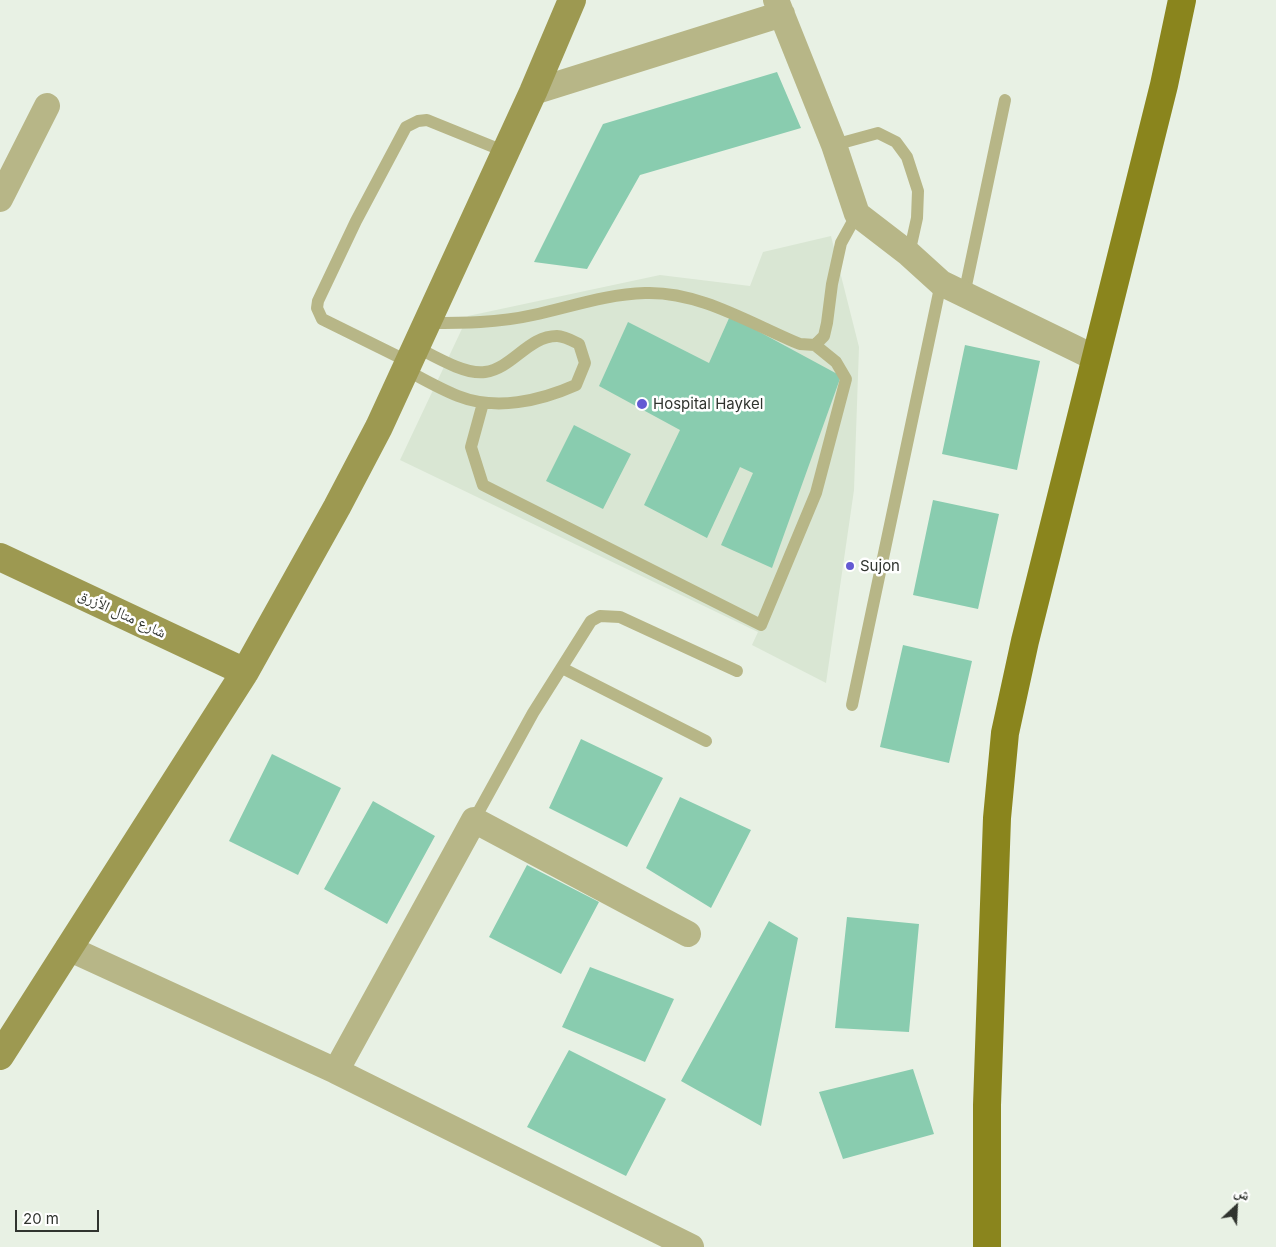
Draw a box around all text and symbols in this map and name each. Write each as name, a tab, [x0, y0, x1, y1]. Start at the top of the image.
place label: Hospital Haykel	[653, 395, 763, 413]
marker: Hospital Haykel	[635, 397, 649, 411]
place label: Sujon	[860, 557, 900, 575]
marker: Sujon	[844, 560, 856, 572]
street label: شارع متال الأزرق	[75, 586, 169, 642]
north arrow	[1211, 1182, 1261, 1232]
text: ش	[1232, 1182, 1253, 1204]
scale bar	[18, 1200, 101, 1232]
text: 20 m	[23, 1209, 59, 1228]

